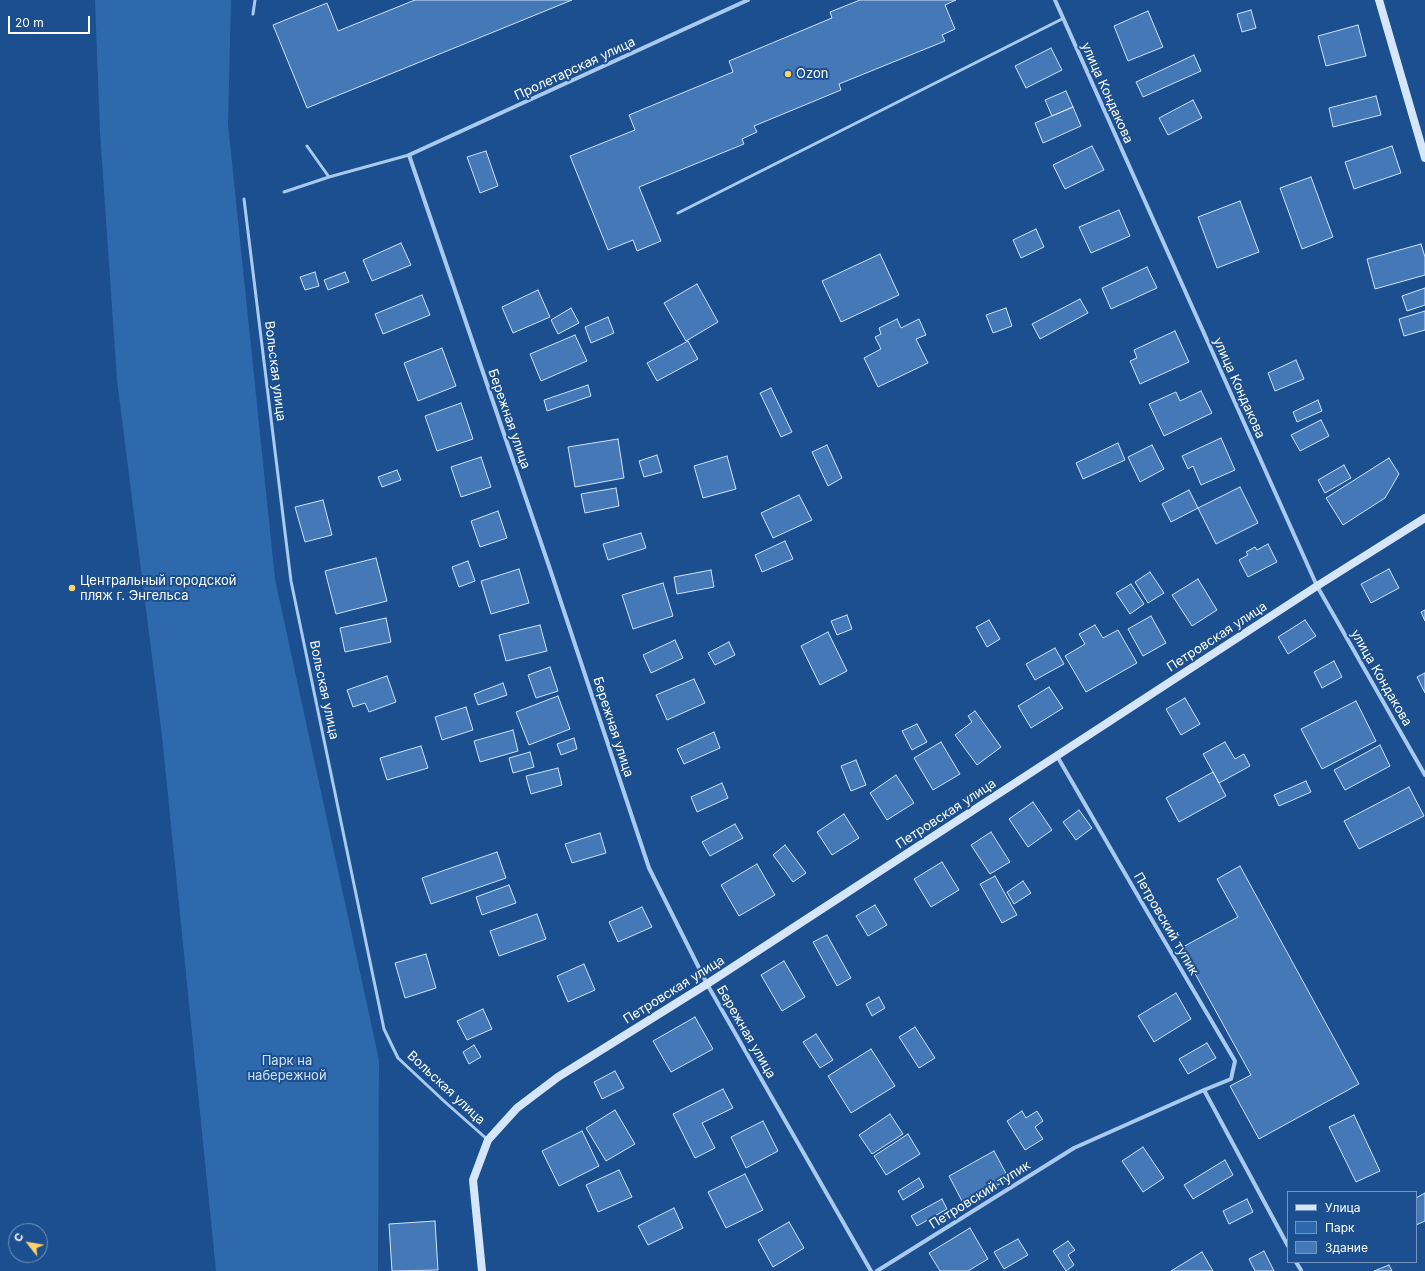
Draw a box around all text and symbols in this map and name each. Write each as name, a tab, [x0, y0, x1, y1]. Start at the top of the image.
scale bar	[10, 8, 92, 34]
text: 20 m	[15, 15, 44, 30]
street label: Пролетарская улица	[512, 34, 638, 104]
street label: улица Кондакова	[1078, 40, 1136, 146]
place label: Ozon	[796, 66, 828, 82]
marker: Ozon	[783, 69, 793, 79]
street label: Вольская улица	[261, 320, 289, 422]
street label: улица Кондакова	[1210, 335, 1268, 441]
street label: Бережная улица	[485, 367, 533, 471]
place label: Центральный городской пляж г. Энгельса	[80, 573, 236, 604]
marker: Центральный городской пляж г. Энгельса	[67, 583, 77, 593]
street label: Петровская улица	[1164, 599, 1270, 675]
street label: улица Кондакова	[1347, 627, 1415, 729]
street label: Вольская улица	[306, 639, 342, 741]
street label: Бережная улица	[589, 675, 637, 779]
street label: Петровская улица	[893, 776, 999, 852]
street label: Петровский тупик	[1130, 870, 1202, 978]
street label: Петровская улица	[621, 953, 727, 1027]
street label: Бережная улица	[713, 983, 779, 1081]
street label: Вольская улица	[404, 1048, 488, 1128]
park label: Парк на набережной	[247, 1053, 327, 1084]
street label: Петровский тупик	[927, 1158, 1033, 1232]
legend	[1287, 1191, 1417, 1263]
text: Улица	[1325, 1200, 1360, 1215]
text: Парк	[1325, 1220, 1355, 1235]
north arrow	[8, 1223, 48, 1263]
text: С	[10, 1230, 27, 1244]
text: Здание	[1325, 1240, 1368, 1255]

